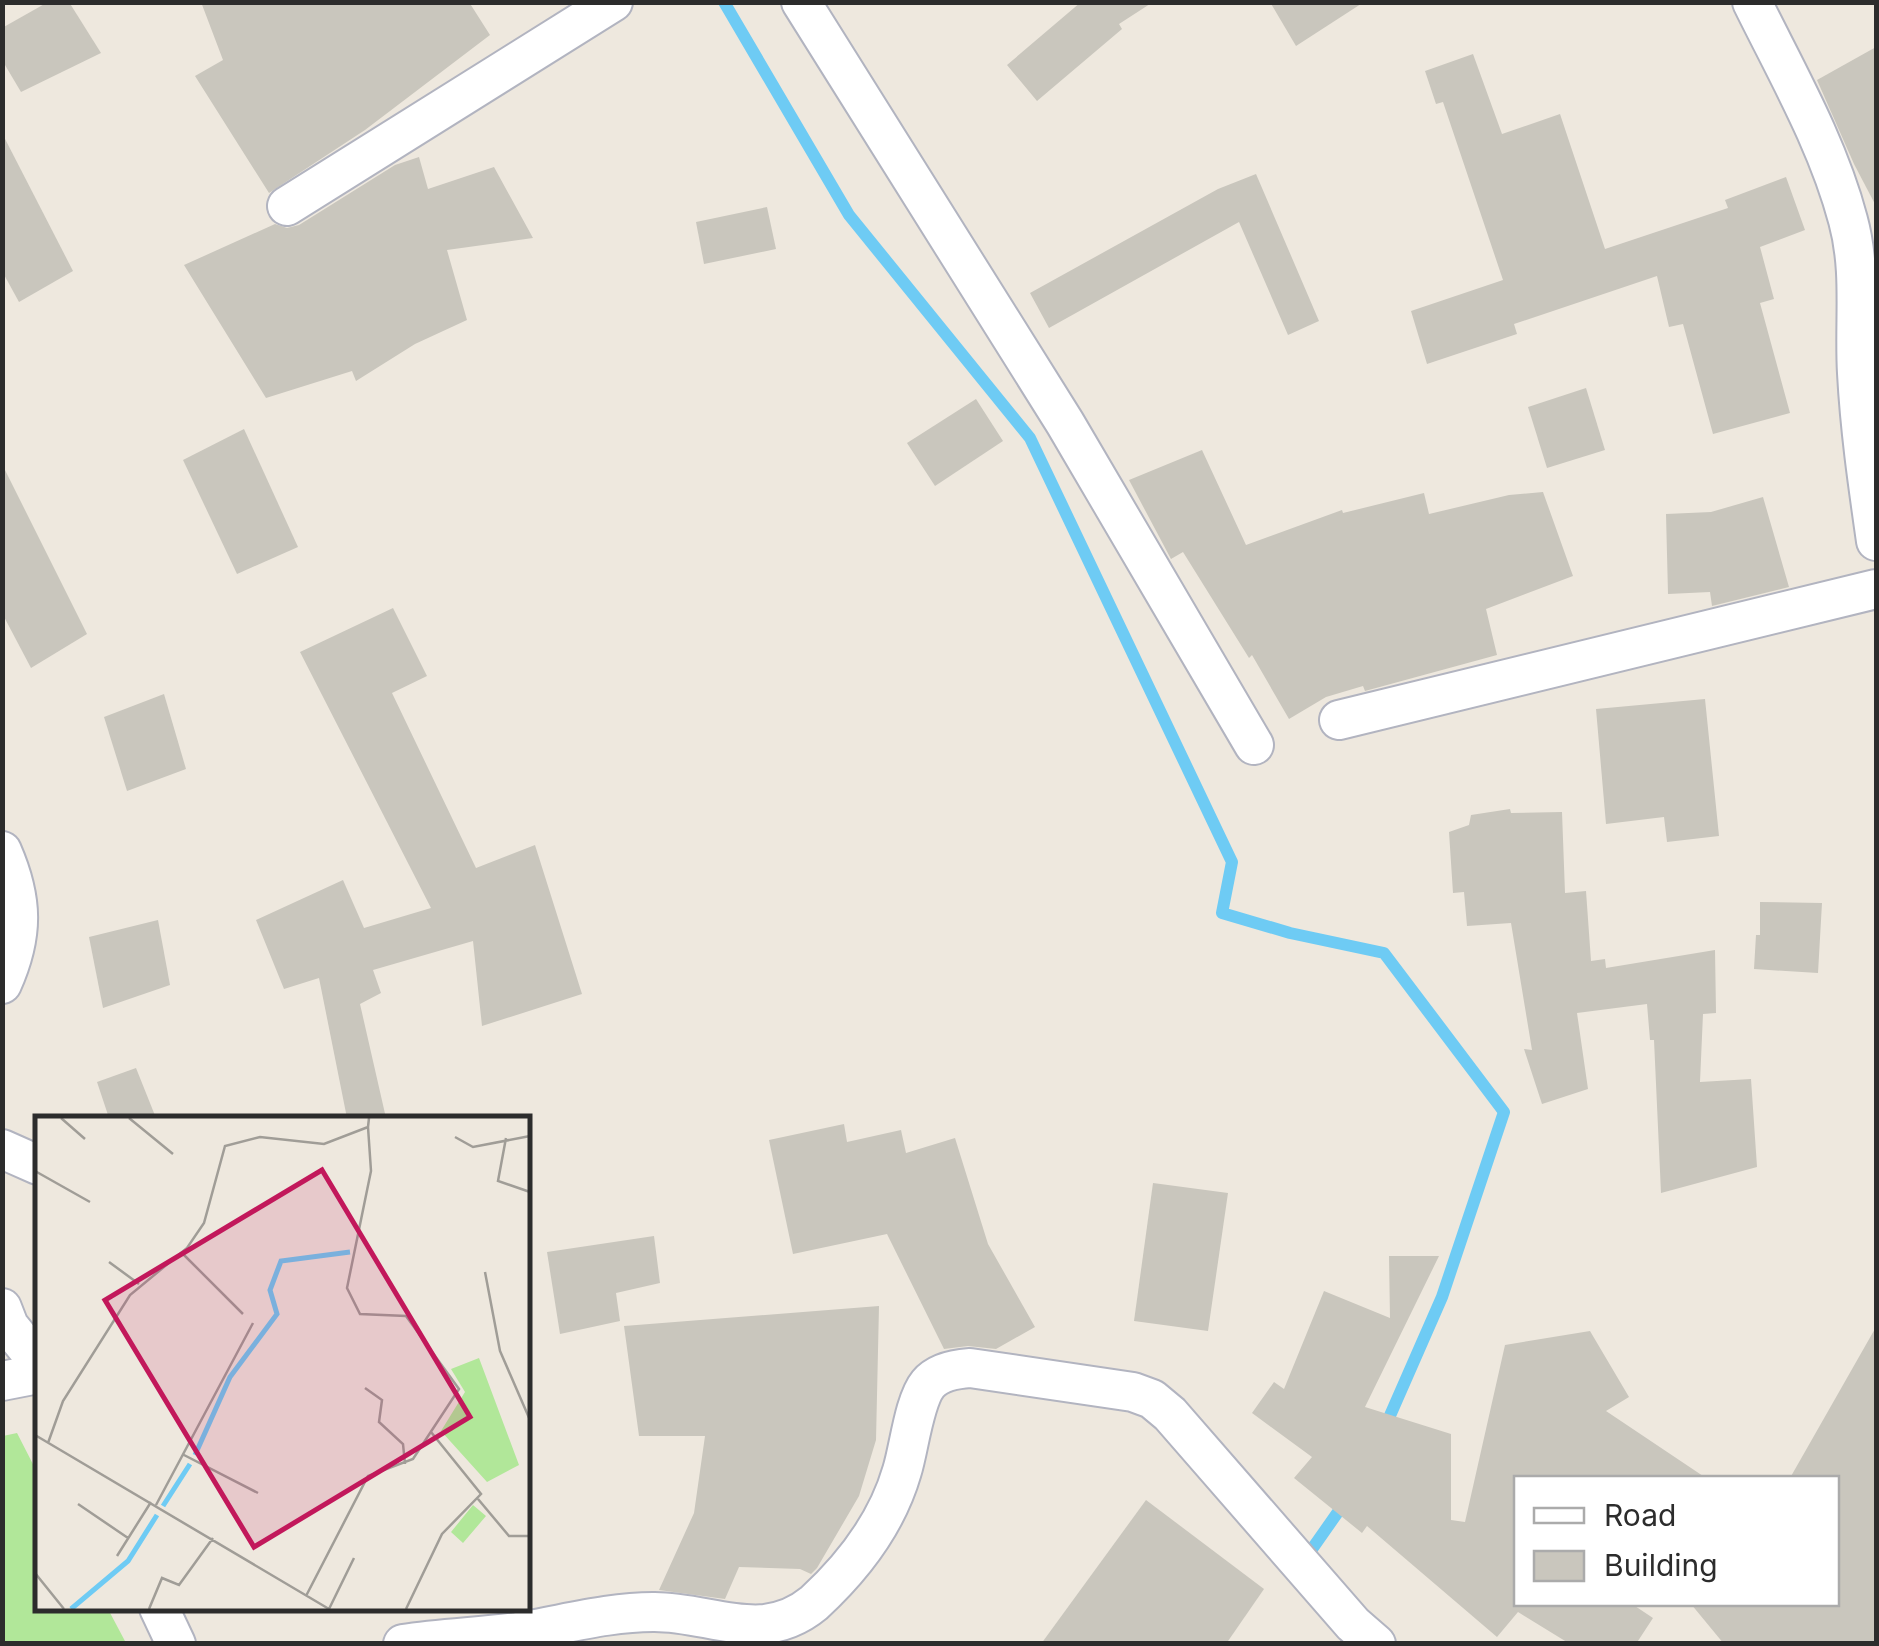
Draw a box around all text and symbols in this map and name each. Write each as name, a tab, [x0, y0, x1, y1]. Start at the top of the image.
inset map	[35, 1116, 530, 1611]
legend	[1514, 1476, 1839, 1606]
text: Road	[1604, 1497, 1676, 1533]
text: Building	[1604, 1547, 1718, 1583]

